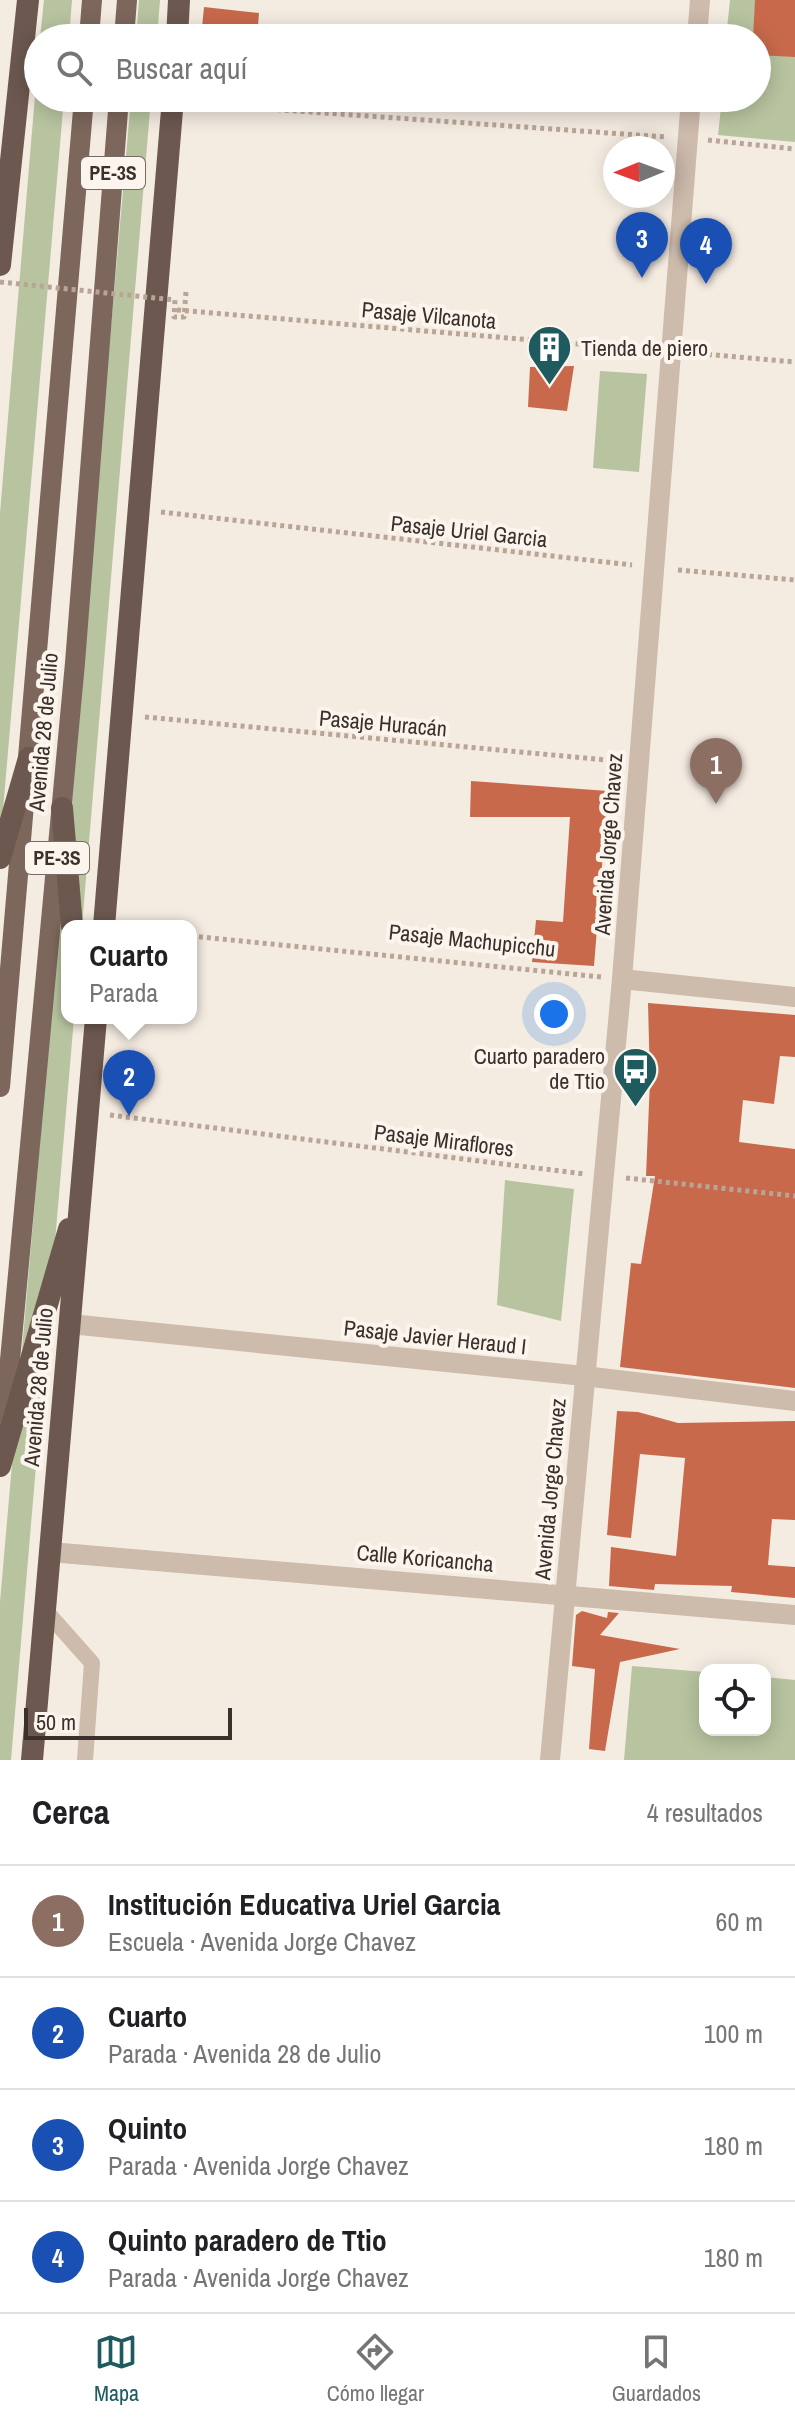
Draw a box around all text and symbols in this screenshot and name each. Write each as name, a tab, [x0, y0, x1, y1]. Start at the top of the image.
search box	[24, 24, 771, 112]
icon: search	[52, 46, 96, 90]
text: Buscar aquí	[116, 48, 247, 88]
north arrow	[603, 136, 675, 208]
road number: PE-3S	[81, 157, 145, 189]
pin: 3	[616, 212, 668, 278]
pin: 4	[680, 218, 732, 284]
street label: Pasaje Vilcanota	[360, 294, 498, 336]
building icon: Tienda de piero	[526, 324, 574, 387]
place label: Tienda de piero	[581, 333, 708, 363]
street label: Pasaje Uriel Garcia	[389, 508, 549, 554]
street label: Avenida 28 de Julio	[21, 651, 65, 814]
street label: Pasaje Huracán	[318, 702, 448, 744]
pin: 1	[690, 738, 742, 804]
street label: Avenida Jorge Chavez	[587, 752, 629, 937]
road number: PE-3S	[25, 842, 89, 874]
street label: Pasaje Machupicchu	[387, 916, 557, 964]
popup	[61, 920, 197, 1024]
text: Cuarto	[89, 935, 169, 975]
text: Parada	[89, 975, 158, 1010]
your location	[534, 994, 574, 1034]
place label: Cuarto paradero de Ttio	[474, 1041, 605, 1096]
bus stop icon: Cuarto paradero de Ttio	[612, 1045, 660, 1108]
pin: 2	[103, 1050, 155, 1116]
street label: Pasaje Miraflores	[373, 1117, 515, 1163]
street label: Avenida 28 de Julio	[16, 1306, 60, 1469]
street label: Pasaje Javier Heraud I	[342, 1312, 528, 1362]
street label: Avenida Jorge Chavez	[527, 1397, 573, 1582]
street label: Calle Koricancha	[355, 1537, 495, 1579]
map controls	[699, 1664, 771, 1736]
button: locate	[699, 1664, 771, 1736]
scale bar	[24, 1704, 232, 1740]
text: 50 m	[36, 1707, 76, 1737]
text: Cerca	[32, 1789, 110, 1835]
text: 4 resultados	[647, 1795, 763, 1830]
text: Institución Educativa Uriel Garcia	[108, 1884, 500, 1924]
text: 1	[52, 1904, 64, 1939]
text: 60 m	[716, 1904, 763, 1939]
text: Escuela · Avenida Jorge Chavez	[108, 1924, 416, 1959]
text: Cuarto	[108, 1996, 187, 2036]
text: 2	[52, 2016, 64, 2051]
text: 100 m	[704, 2016, 763, 2051]
text: Parada · Avenida 28 de Julio	[108, 2036, 381, 2071]
text: Quinto	[108, 2108, 187, 2148]
text: 3	[52, 2128, 64, 2163]
text: 180 m	[704, 2128, 763, 2163]
text: Parada · Avenida Jorge Chavez	[108, 2148, 409, 2183]
text: Quinto paradero de Ttio	[108, 2220, 387, 2260]
text: 4	[52, 2240, 64, 2275]
text: 180 m	[704, 2240, 763, 2275]
text: Parada · Avenida Jorge Chavez	[108, 2260, 409, 2295]
tab: Mapa	[94, 2330, 139, 2408]
tab: Cómo llegar	[327, 2330, 424, 2408]
tab: Guardados	[612, 2330, 701, 2408]

